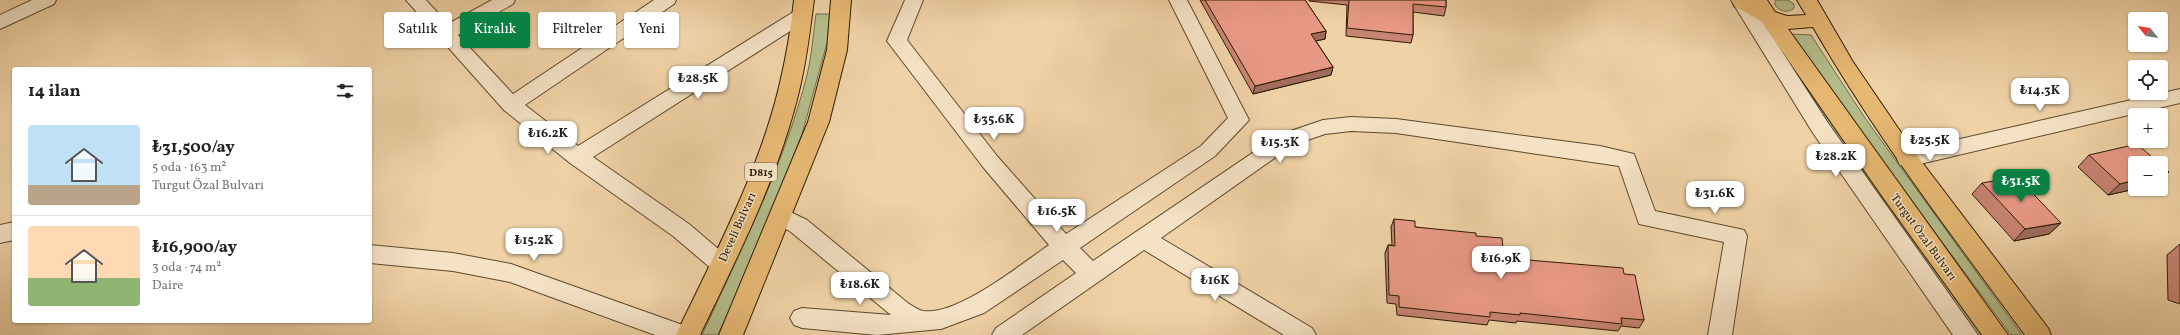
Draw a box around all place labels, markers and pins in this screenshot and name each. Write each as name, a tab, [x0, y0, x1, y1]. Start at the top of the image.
pin: ₺28.5K	[665, 66, 731, 100]
pin: ₺14.3K	[2007, 78, 2073, 112]
pin: ₺35.6K	[961, 107, 1027, 141]
pin: ₺16.2K	[515, 121, 581, 155]
pin: ₺25.5K	[1897, 128, 1963, 162]
pin: ₺15.3K	[1247, 130, 1313, 164]
pin: ₺28.2K	[1803, 144, 1869, 178]
pin: ₺31.5K	[1988, 169, 2054, 203]
pin: ₺31.6K	[1682, 181, 1748, 215]
pin: ₺16.5K	[1024, 199, 1090, 233]
pin: ₺15.2K	[501, 228, 567, 262]
pin: ₺16.9K	[1468, 246, 1534, 280]
pin: ₺16K	[1191, 268, 1239, 302]
pin: ₺18.6K	[827, 272, 893, 306]

